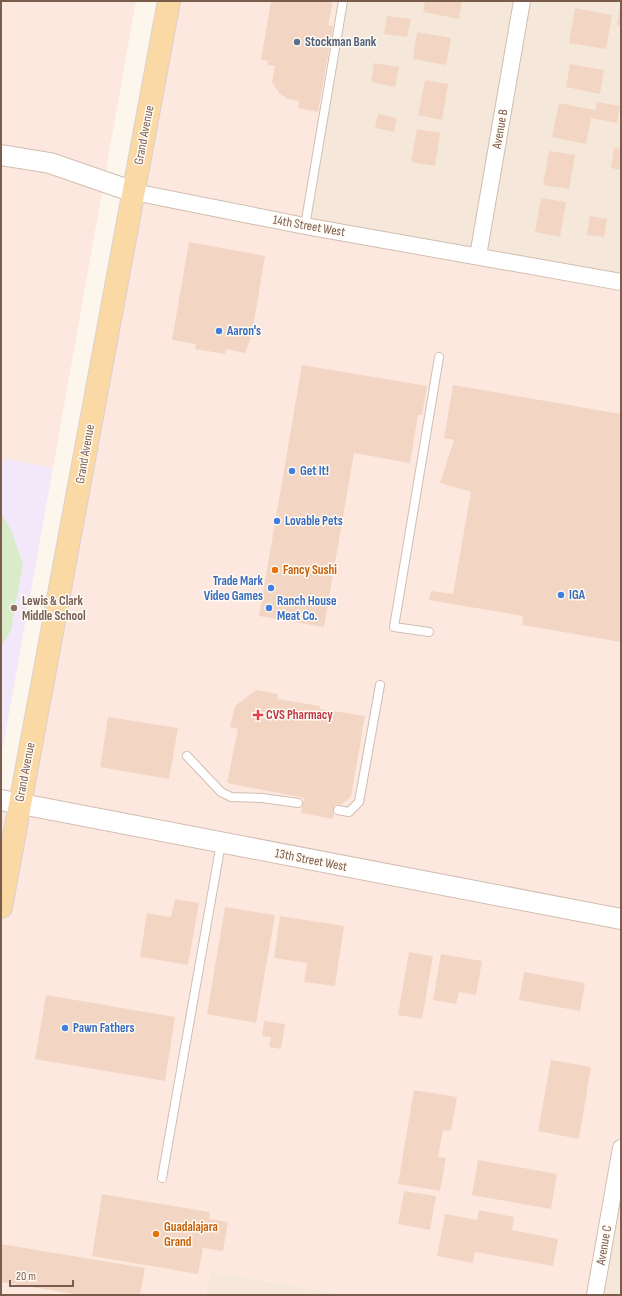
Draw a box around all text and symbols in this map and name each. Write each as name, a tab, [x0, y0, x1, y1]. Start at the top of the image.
place label: Stockman Bank	[305, 34, 377, 50]
marker: Stockman Bank	[292, 37, 302, 47]
street label: Grand Avenue	[130, 104, 158, 166]
street label: Avenue B	[489, 108, 511, 151]
street label: 14th Street West	[272, 212, 346, 240]
place label: Aaron's	[226, 323, 261, 339]
marker: Aaron's	[214, 326, 224, 336]
street label: Grand Avenue	[72, 423, 98, 485]
place label: Get It!	[300, 463, 329, 479]
marker: Get It!	[287, 466, 297, 476]
place label: Lovable Pets	[285, 513, 343, 529]
marker: Lovable Pets	[272, 516, 282, 526]
place label: Fancy Sushi	[283, 562, 337, 578]
marker: Fancy Sushi	[270, 565, 280, 575]
place label: Trade Mark Video Games	[204, 573, 264, 604]
marker: Trade Mark Video Games	[266, 583, 276, 593]
place label: IGA	[569, 587, 586, 603]
marker: IGA	[556, 590, 566, 600]
place label: Lewis & Clark Middle School	[22, 593, 86, 624]
place label: Ranch House Meat Co.	[277, 593, 337, 624]
marker: Lewis & Clark Middle School	[9, 603, 19, 613]
marker: Ranch House Meat Co.	[264, 603, 274, 613]
place label: CVS Pharmacy	[266, 707, 333, 723]
marker: CVS Pharmacy	[253, 710, 263, 720]
street label: Grand Avenue	[11, 741, 39, 803]
street label: 13th Street West	[274, 845, 348, 875]
place label: Pawn Fathers	[73, 1020, 134, 1036]
marker: Pawn Fathers	[60, 1023, 70, 1033]
place label: Guadalajara Grand	[164, 1219, 218, 1250]
street label: Avenue C	[592, 1224, 615, 1267]
marker: Guadalajara Grand	[151, 1229, 161, 1239]
scale bar	[10, 1262, 73, 1288]
text: 20 m	[16, 1269, 36, 1284]

